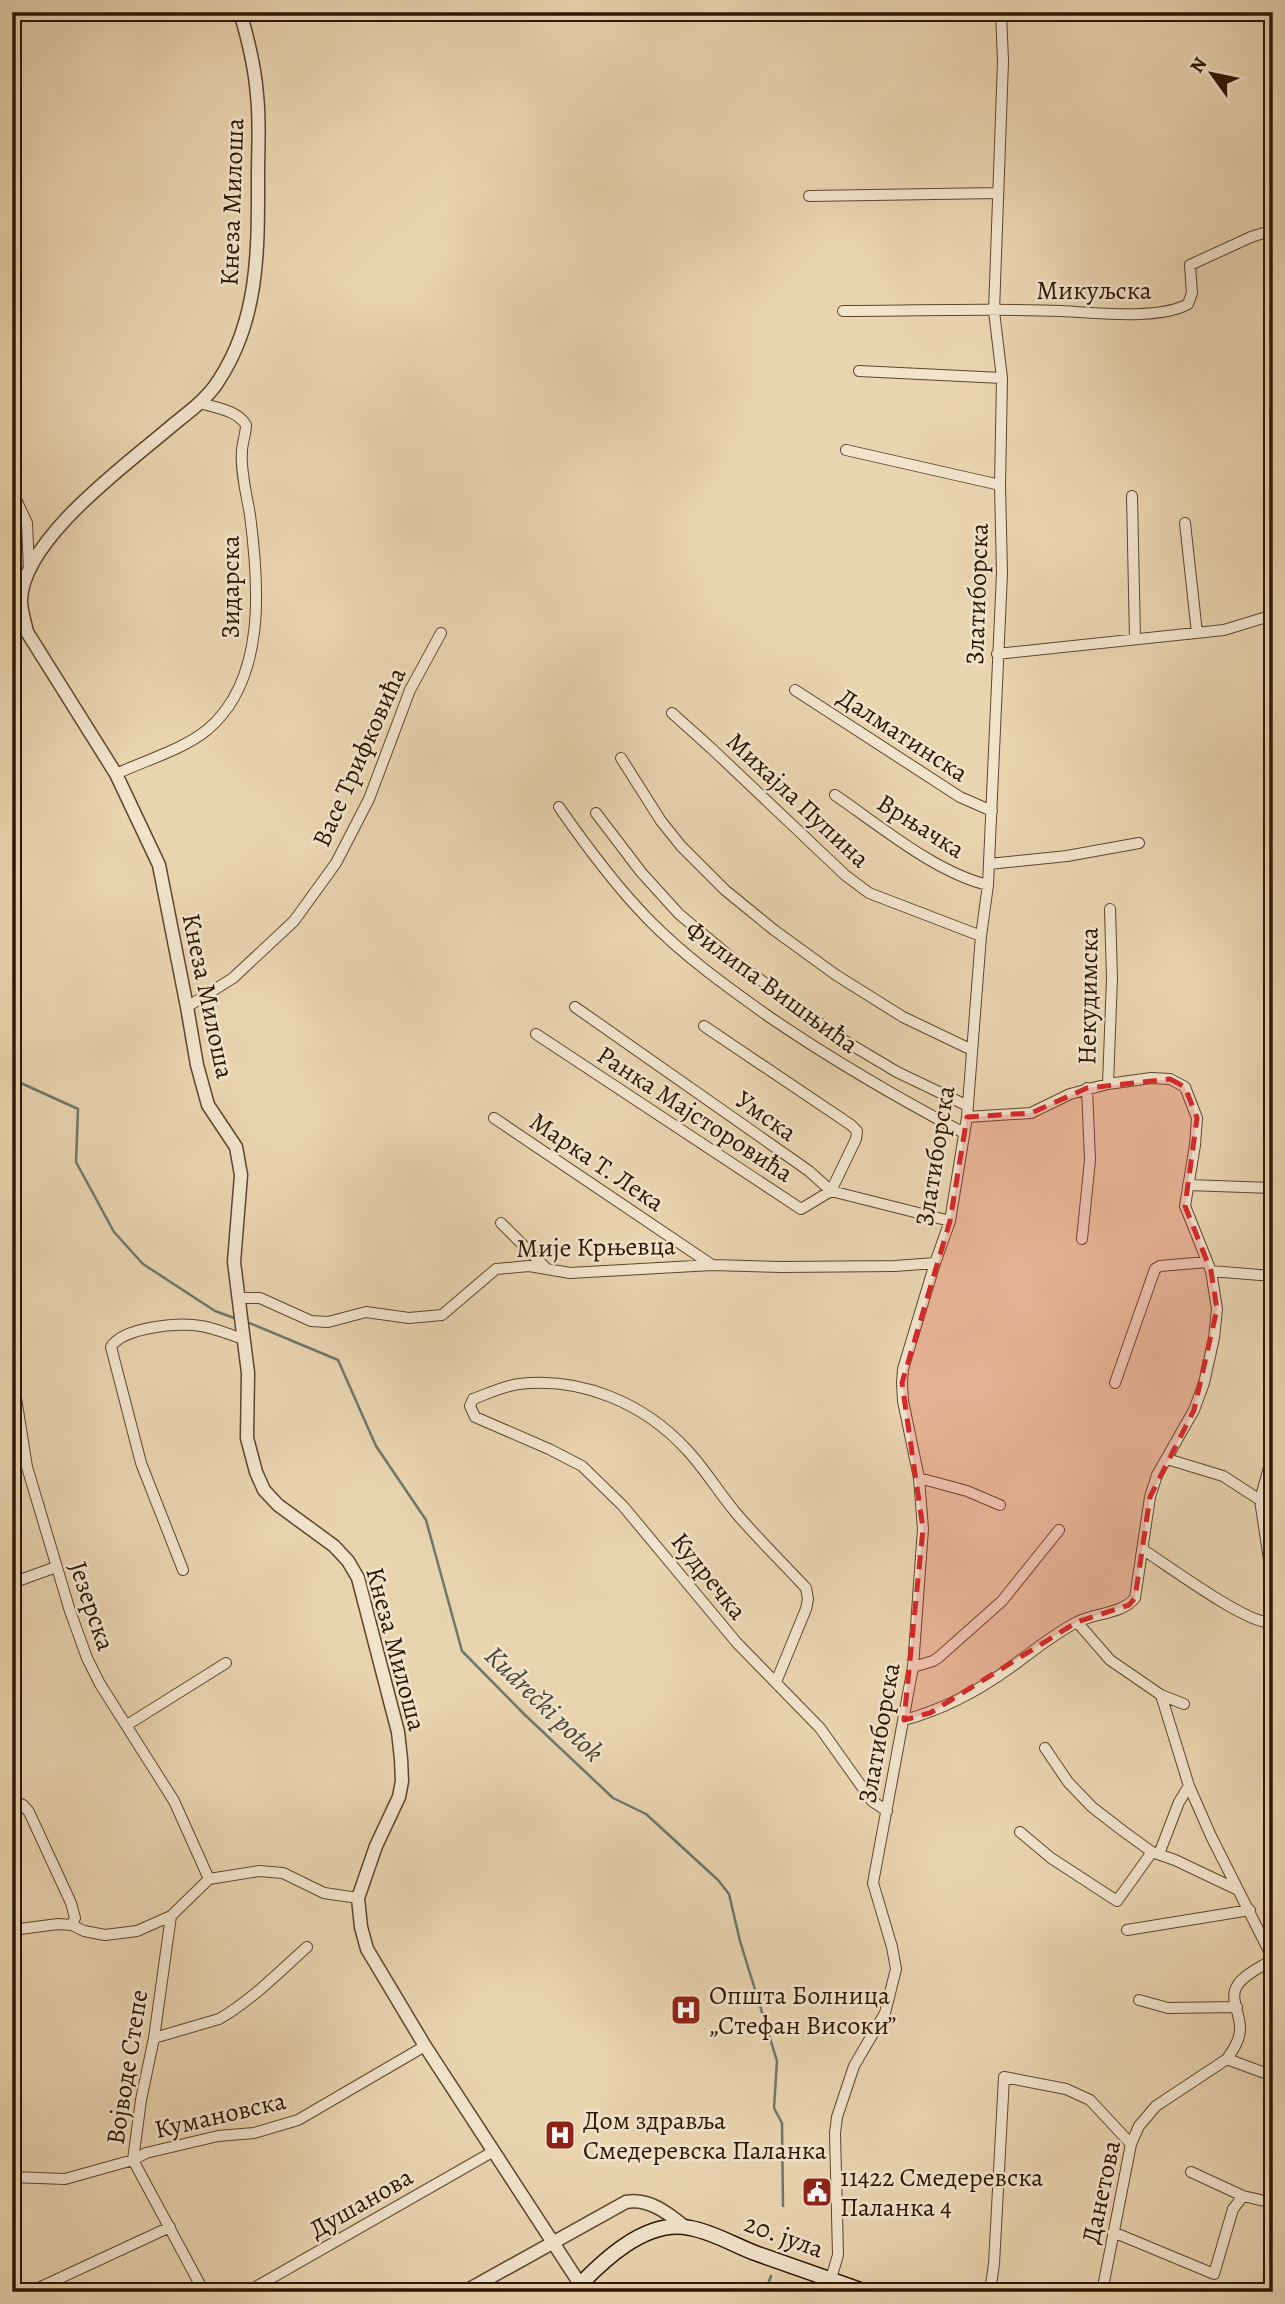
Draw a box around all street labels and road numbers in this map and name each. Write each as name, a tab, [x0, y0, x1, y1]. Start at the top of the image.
street label: Кнеза Милоша	[212, 117, 252, 287]
street label: Микуљска	[1036, 273, 1152, 308]
street label: Златиборска	[957, 522, 997, 666]
street label: Зидарска	[213, 535, 248, 639]
street label: Васе Трифковића	[304, 662, 414, 852]
street label: Далматинска	[831, 680, 975, 790]
street label: Михајла Пупина	[719, 724, 877, 876]
street label: Врњачка	[870, 785, 972, 867]
street label: Кнеза Милоша	[173, 910, 243, 1082]
street label: Филипа Вишњића	[679, 912, 865, 1062]
street label: Некудимска	[1069, 927, 1107, 1065]
street label: Ранка Мајсторовића	[590, 1037, 800, 1191]
street label: Умска	[728, 1082, 804, 1150]
street label: Златиборска	[907, 1083, 963, 1229]
street label: Марка Т. Лека	[523, 1104, 671, 1220]
street label: Мије Крњевца	[516, 1228, 676, 1266]
street label: Кудречка	[663, 1525, 755, 1627]
street label: Језерска	[60, 1557, 124, 1655]
street label: Кнеза Милоша	[357, 1563, 435, 1735]
street label: Златиборска	[849, 1660, 909, 1806]
street label: Војводе Степе	[97, 1987, 157, 2147]
street label: Кумановска	[151, 2083, 289, 2147]
street label: Данетова	[1073, 2137, 1129, 2247]
street label: Душанова	[303, 2159, 419, 2247]
street label: 20. јула	[740, 2206, 829, 2266]

